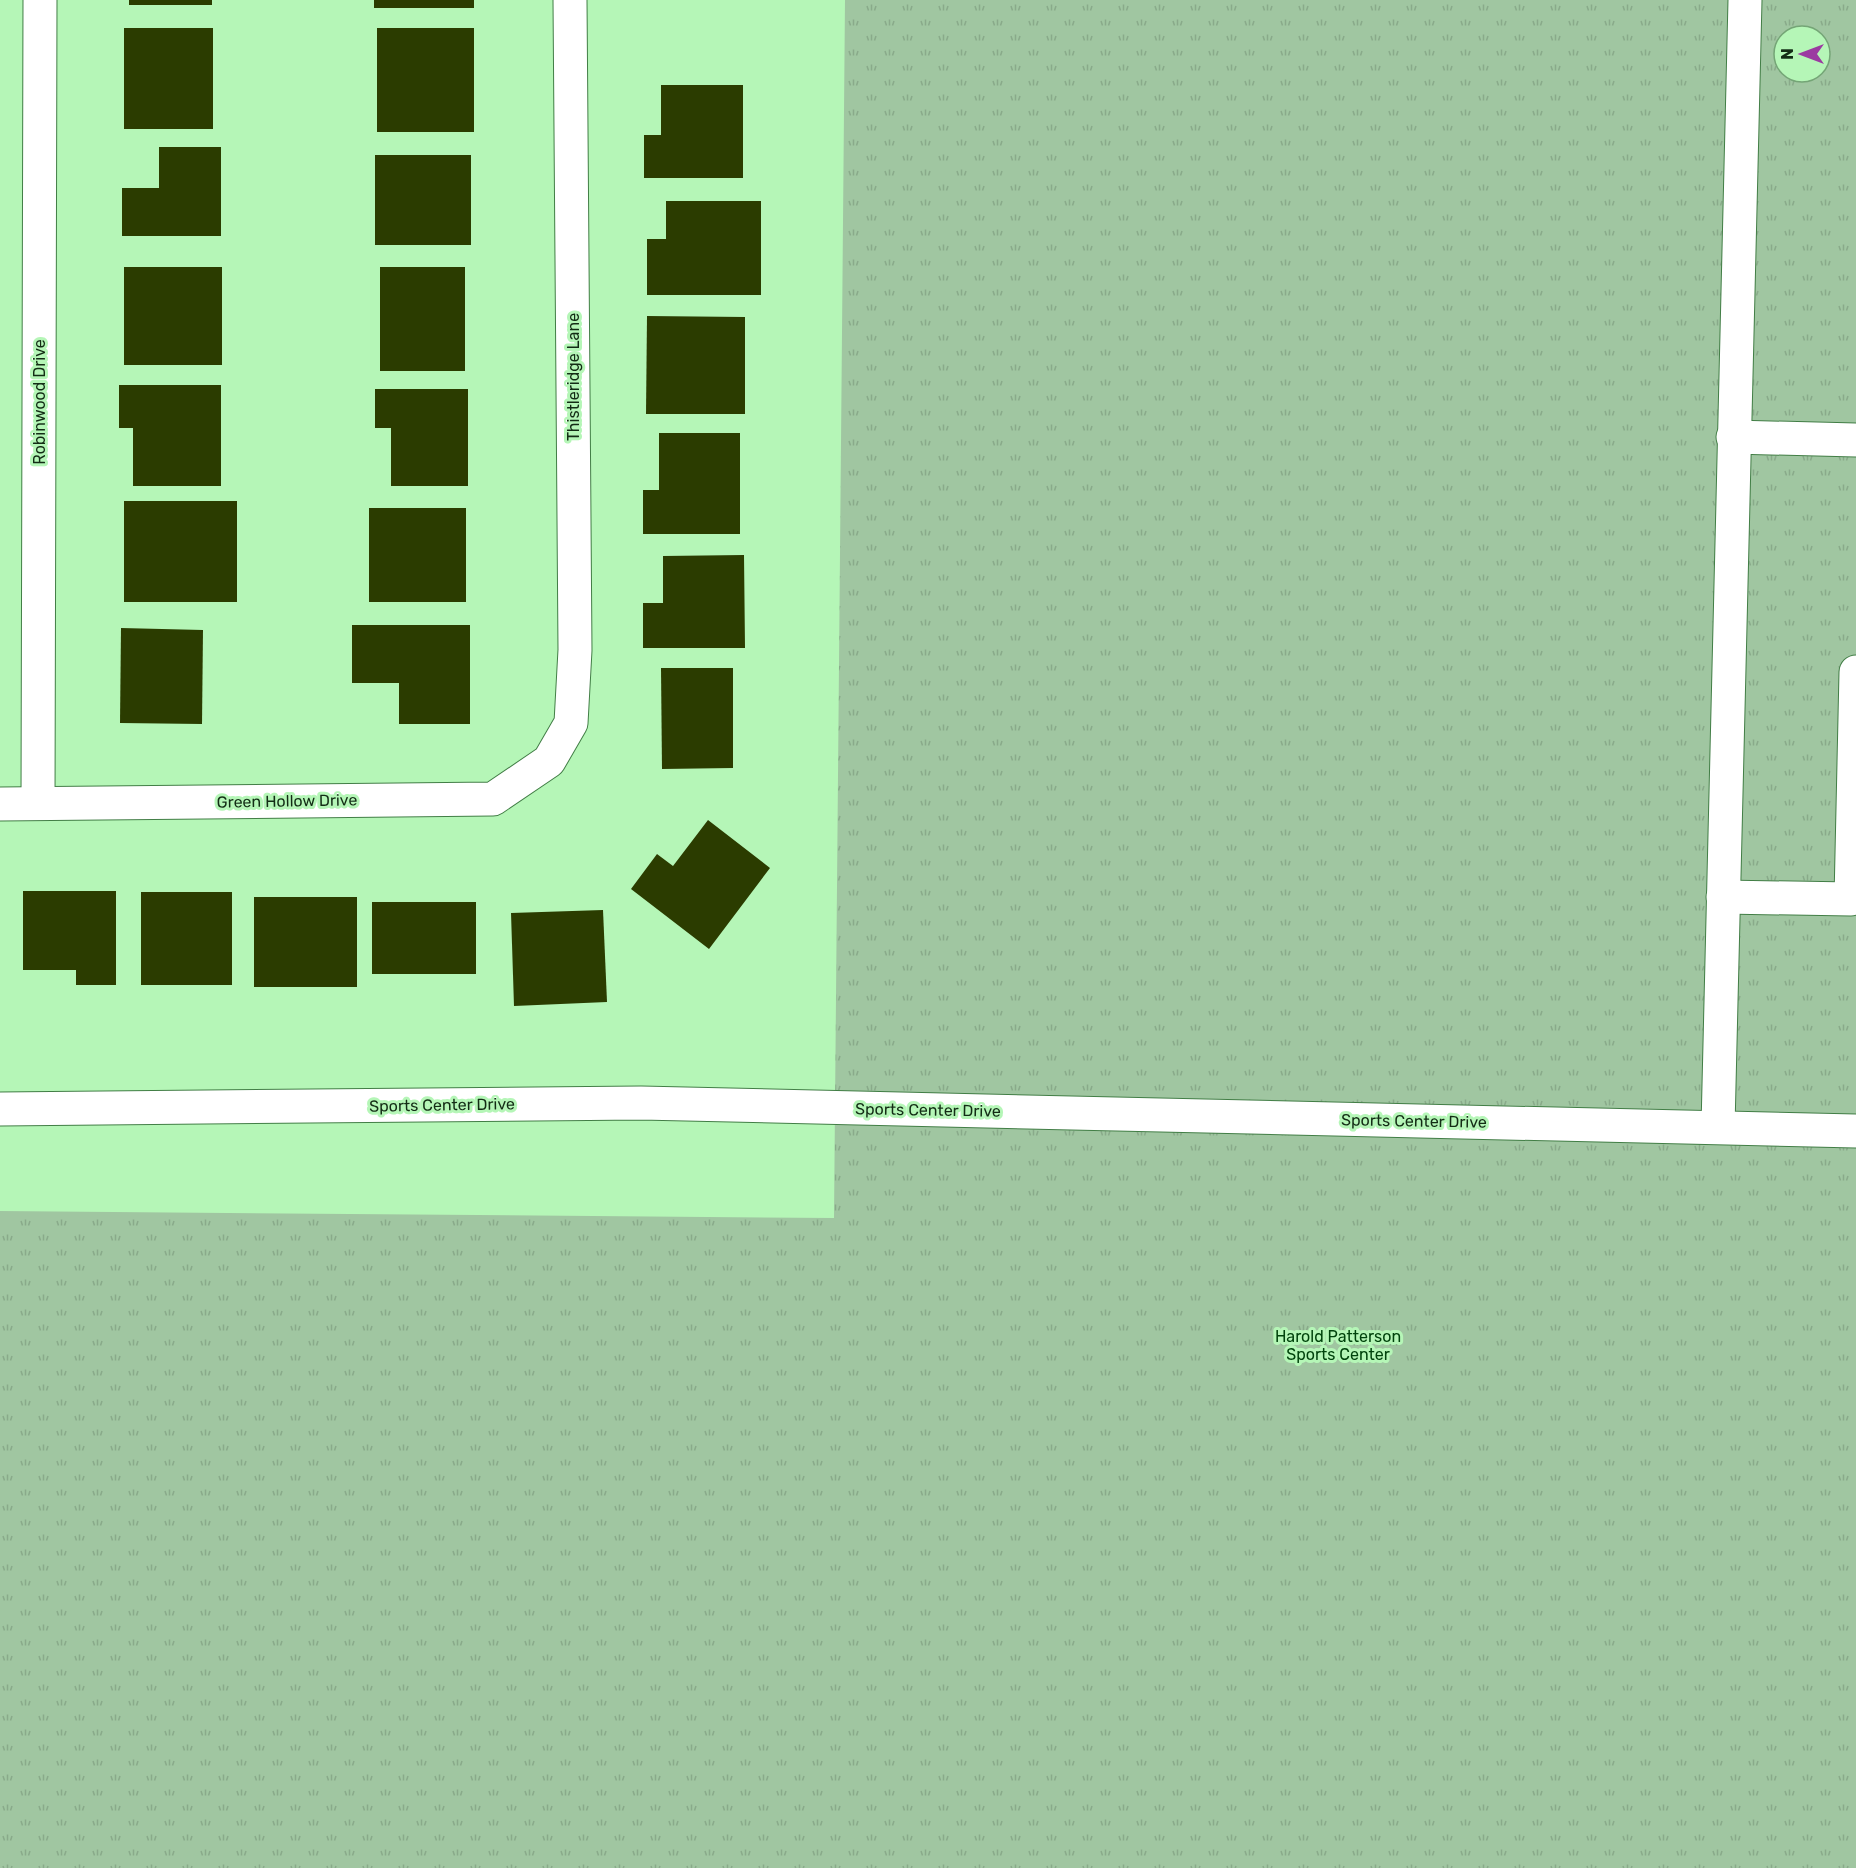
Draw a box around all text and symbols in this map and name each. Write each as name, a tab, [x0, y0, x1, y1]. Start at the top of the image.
north arrow	[1772, 24, 1832, 84]
text: N	[1778, 48, 1797, 60]
street label: Thistleridge Lane	[564, 313, 583, 441]
street label: Robinwood Drive	[30, 339, 49, 465]
street label: Green Hollow Drive	[217, 790, 357, 812]
street label: Sports Center Drive	[369, 1094, 515, 1116]
street label: Sports Center Drive	[855, 1099, 1001, 1121]
street label: Sports Center Drive	[1341, 1110, 1487, 1132]
park label: Harold Patterson Sports Center	[1275, 1327, 1401, 1364]

